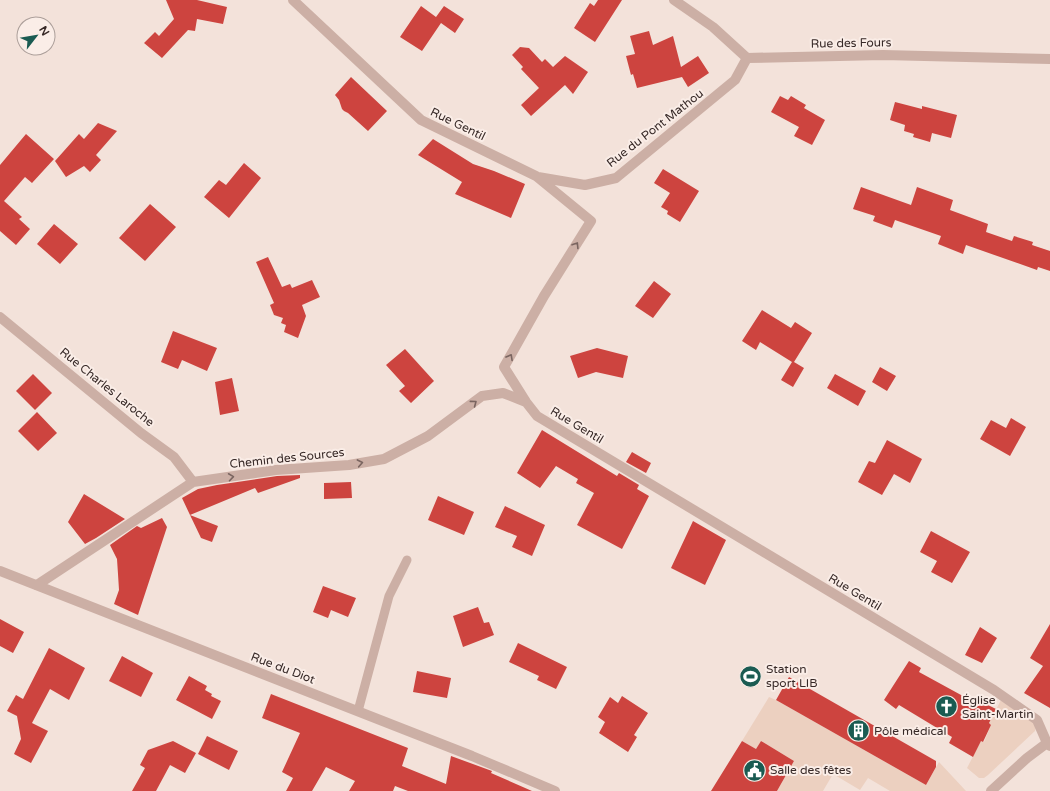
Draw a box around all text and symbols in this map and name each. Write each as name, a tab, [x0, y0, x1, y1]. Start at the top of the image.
north arrow	[16, 16, 56, 56]
text: N	[36, 24, 52, 38]
street label: Rue des Fours	[810, 35, 892, 51]
street label: Rue du Pont Mathou	[604, 86, 706, 170]
street label: Rue Gentil	[428, 105, 488, 143]
one-way arrow	[572, 242, 579, 249]
street label: Rue Charles Laroche	[57, 345, 157, 429]
one-way arrow	[505, 353, 513, 361]
one-way arrow	[469, 401, 476, 408]
street label: Rue Gentil	[548, 404, 606, 446]
street label: Chemin des Sources	[229, 445, 345, 471]
one-way arrow	[357, 460, 363, 468]
one-way arrow	[228, 473, 234, 482]
street label: Rue Gentil	[826, 571, 884, 613]
street label: Rue du Diot	[249, 649, 317, 687]
place label: Station sport LIB	[766, 662, 818, 690]
sports icon: Station sport LIB	[737, 663, 763, 689]
place label: Église Saint-Martin	[962, 693, 1034, 721]
church icon: Église Saint-Martin	[934, 694, 960, 720]
building icon: Pôle médical	[845, 718, 871, 744]
place label: Pôle médical	[874, 724, 947, 738]
public building icon: Salle des fêtes	[741, 757, 767, 783]
place label: Salle des fêtes	[770, 763, 852, 777]

